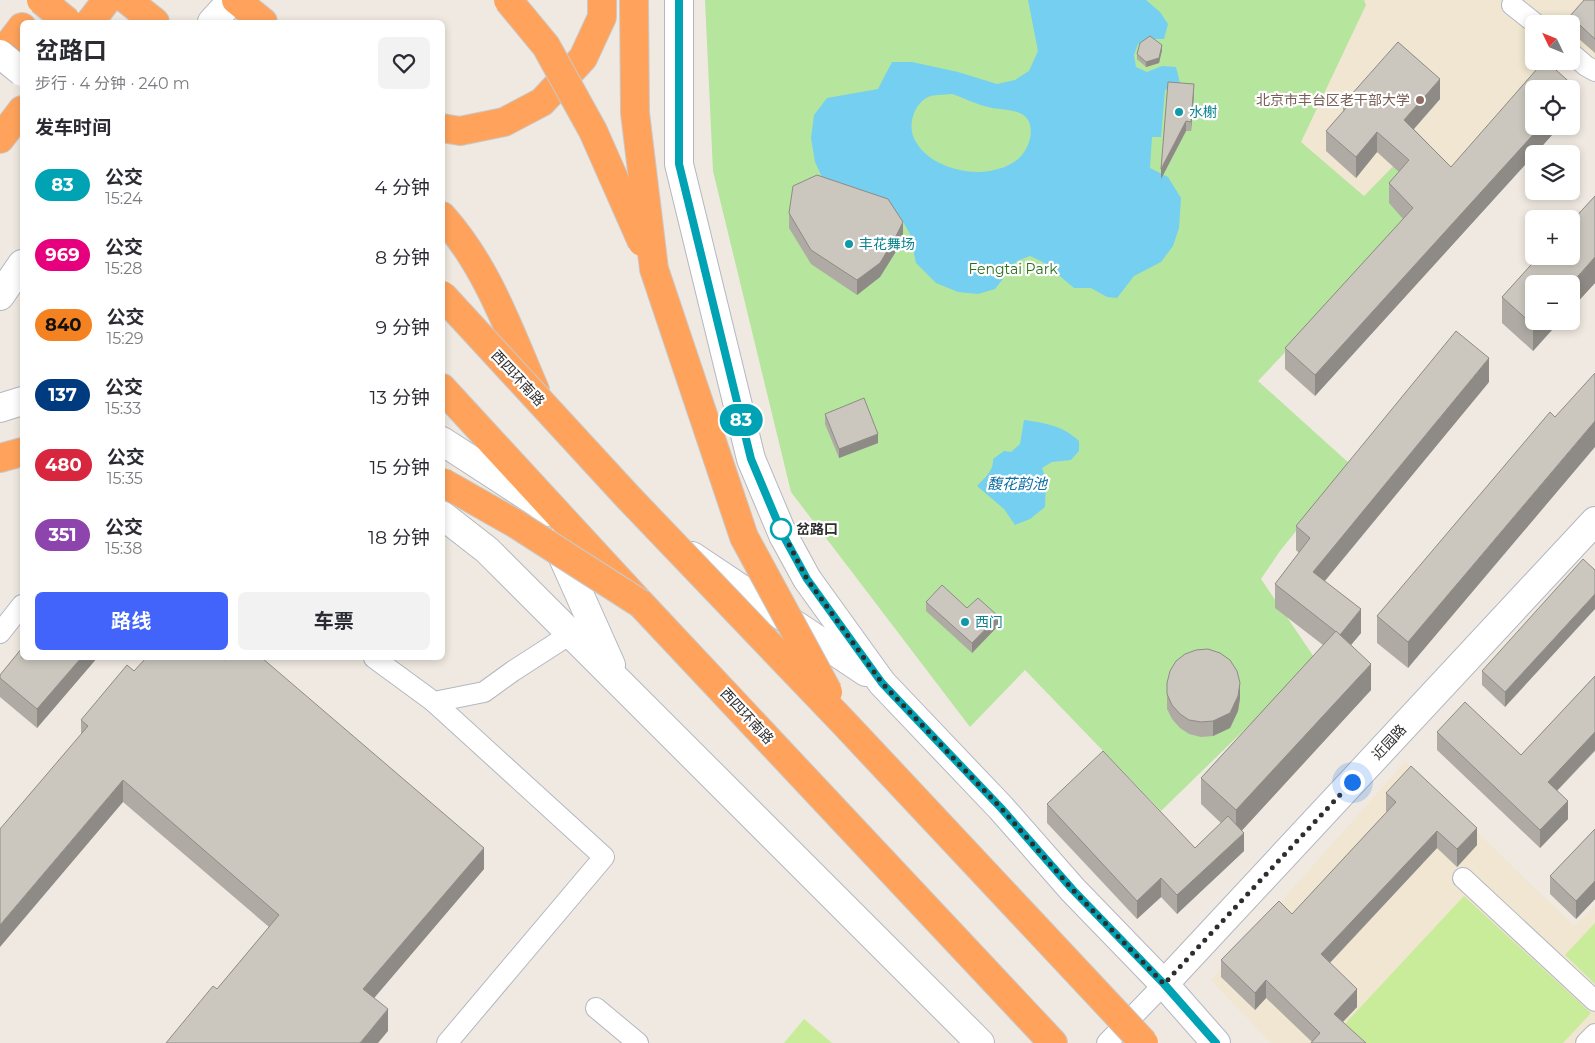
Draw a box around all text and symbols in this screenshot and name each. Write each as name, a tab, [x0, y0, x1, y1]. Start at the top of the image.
north arrow	[1525, 15, 1580, 70]
map controls	[1525, 15, 1580, 330]
text: 岔路口	[35, 36, 107, 65]
button: heart	[378, 37, 430, 89]
text: 步行 · 4 分钟 · 240 m	[35, 74, 190, 93]
button: locate	[1525, 80, 1580, 135]
place label: 北京市丰台区老干部大学	[1256, 91, 1410, 109]
marker: 北京市丰台区老干部大学	[1414, 94, 1426, 106]
place label: 水榭	[1189, 103, 1217, 121]
marker: 水榭	[1173, 106, 1185, 118]
text: 发车时间	[35, 116, 111, 139]
button: layers	[1525, 145, 1580, 200]
text: 公交	[105, 166, 143, 189]
text: 83	[51, 174, 74, 196]
text: 4 分钟	[374, 176, 430, 199]
text: 15:24	[105, 189, 143, 208]
button: +	[1525, 210, 1580, 265]
place label: 丰花舞场	[859, 235, 915, 253]
text: 公交	[105, 236, 143, 259]
marker: 丰花舞场	[843, 238, 855, 250]
text: 969	[45, 244, 80, 266]
text: 8 分钟	[375, 246, 430, 269]
text: 15:28	[105, 259, 143, 278]
park label: Fengtai Park	[968, 260, 1058, 278]
button: −	[1525, 275, 1580, 330]
text: 公交	[107, 306, 145, 329]
text: 840	[45, 314, 82, 336]
text: 9 分钟	[375, 316, 430, 339]
text: 15:29	[107, 329, 144, 348]
street label: 西四环南路	[488, 346, 548, 410]
text: 公交	[105, 376, 143, 399]
text: 137	[48, 384, 77, 406]
text: 13 分钟	[369, 386, 430, 409]
text: 15:33	[105, 399, 141, 418]
line badge: 83	[718, 404, 764, 436]
text: 83	[730, 409, 752, 431]
text: 公交	[107, 446, 145, 469]
text: 480	[45, 454, 82, 476]
text: 15 分钟	[369, 456, 430, 479]
text: 15:35	[107, 469, 143, 488]
water label: 馥花韵池	[987, 474, 1049, 493]
text: 公交	[105, 516, 143, 539]
marker: 岔路口	[770, 518, 792, 540]
place label: 岔路口	[796, 520, 838, 538]
text: 351	[48, 524, 77, 546]
text: 18 分钟	[368, 526, 430, 549]
text: 15:38	[105, 539, 142, 558]
button: 路线	[35, 592, 228, 650]
button: 车票	[238, 592, 430, 650]
place label: 西门	[975, 613, 1003, 631]
marker: 西门	[959, 616, 971, 628]
street label: 西四环南路	[717, 684, 777, 748]
street label: 近园路	[1368, 721, 1410, 763]
your location	[1340, 770, 1365, 795]

